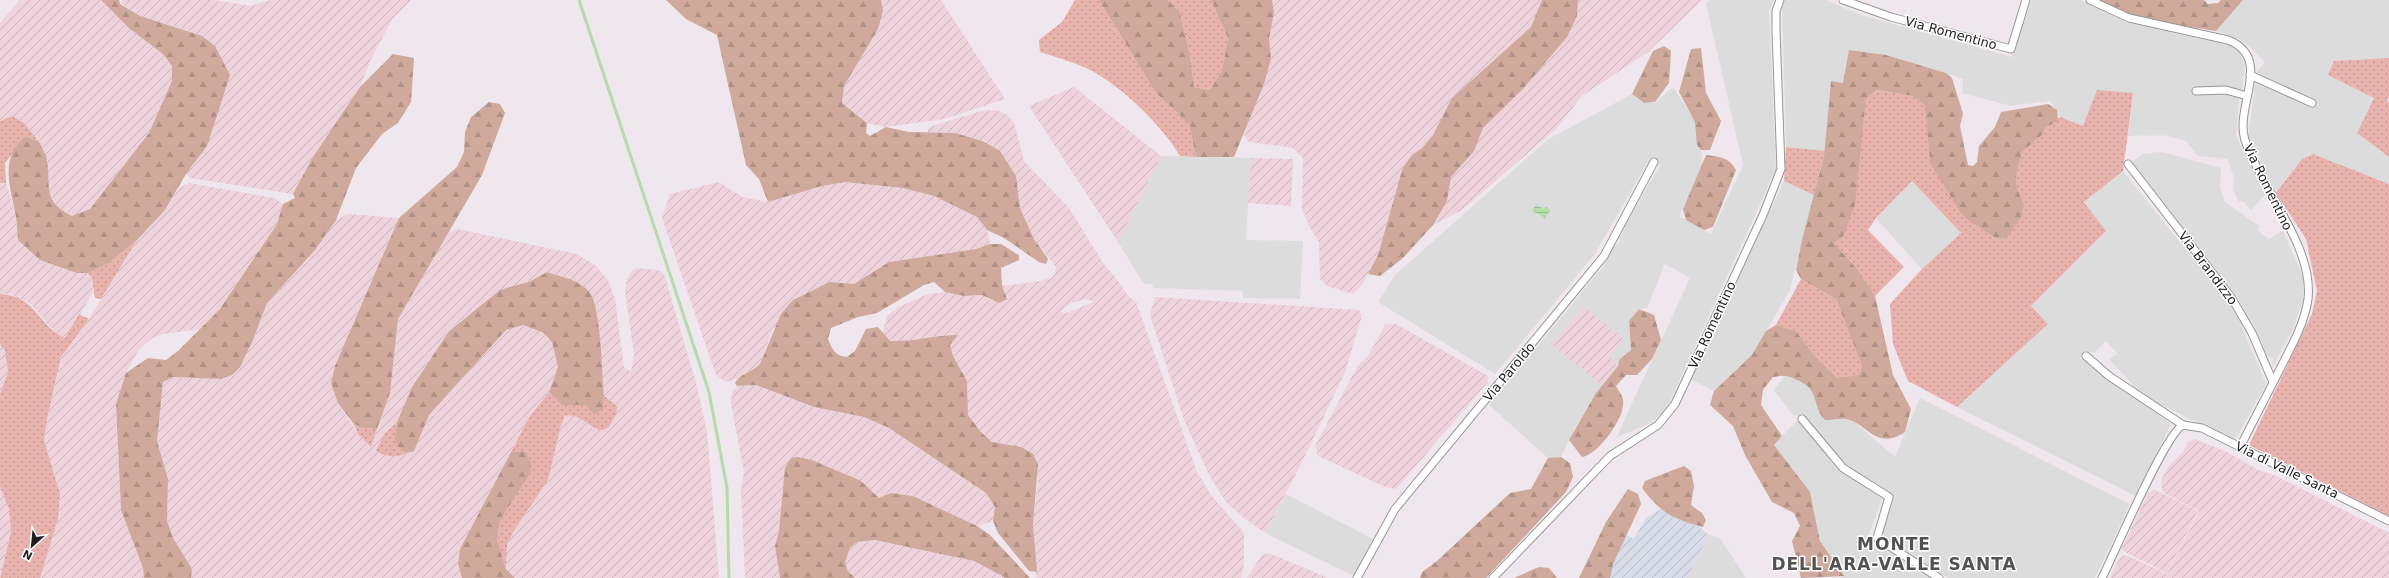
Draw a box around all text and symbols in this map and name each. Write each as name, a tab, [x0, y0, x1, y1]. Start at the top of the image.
street label: Via Romentino	[1903, 14, 1999, 52]
street label: Via Romentino	[2241, 141, 2295, 233]
street label: Via Brandizzo	[2175, 228, 2241, 308]
street label: Via Romentino	[1685, 279, 1739, 371]
street label: Via Paroldo	[1480, 339, 1538, 405]
street label: Via di Valle Santa	[2233, 438, 2341, 502]
north arrow	[12, 526, 52, 566]
district label: MONTE DELL'ARA-VALLE SANTA	[1771, 534, 2017, 574]
text: N	[21, 547, 35, 562]

